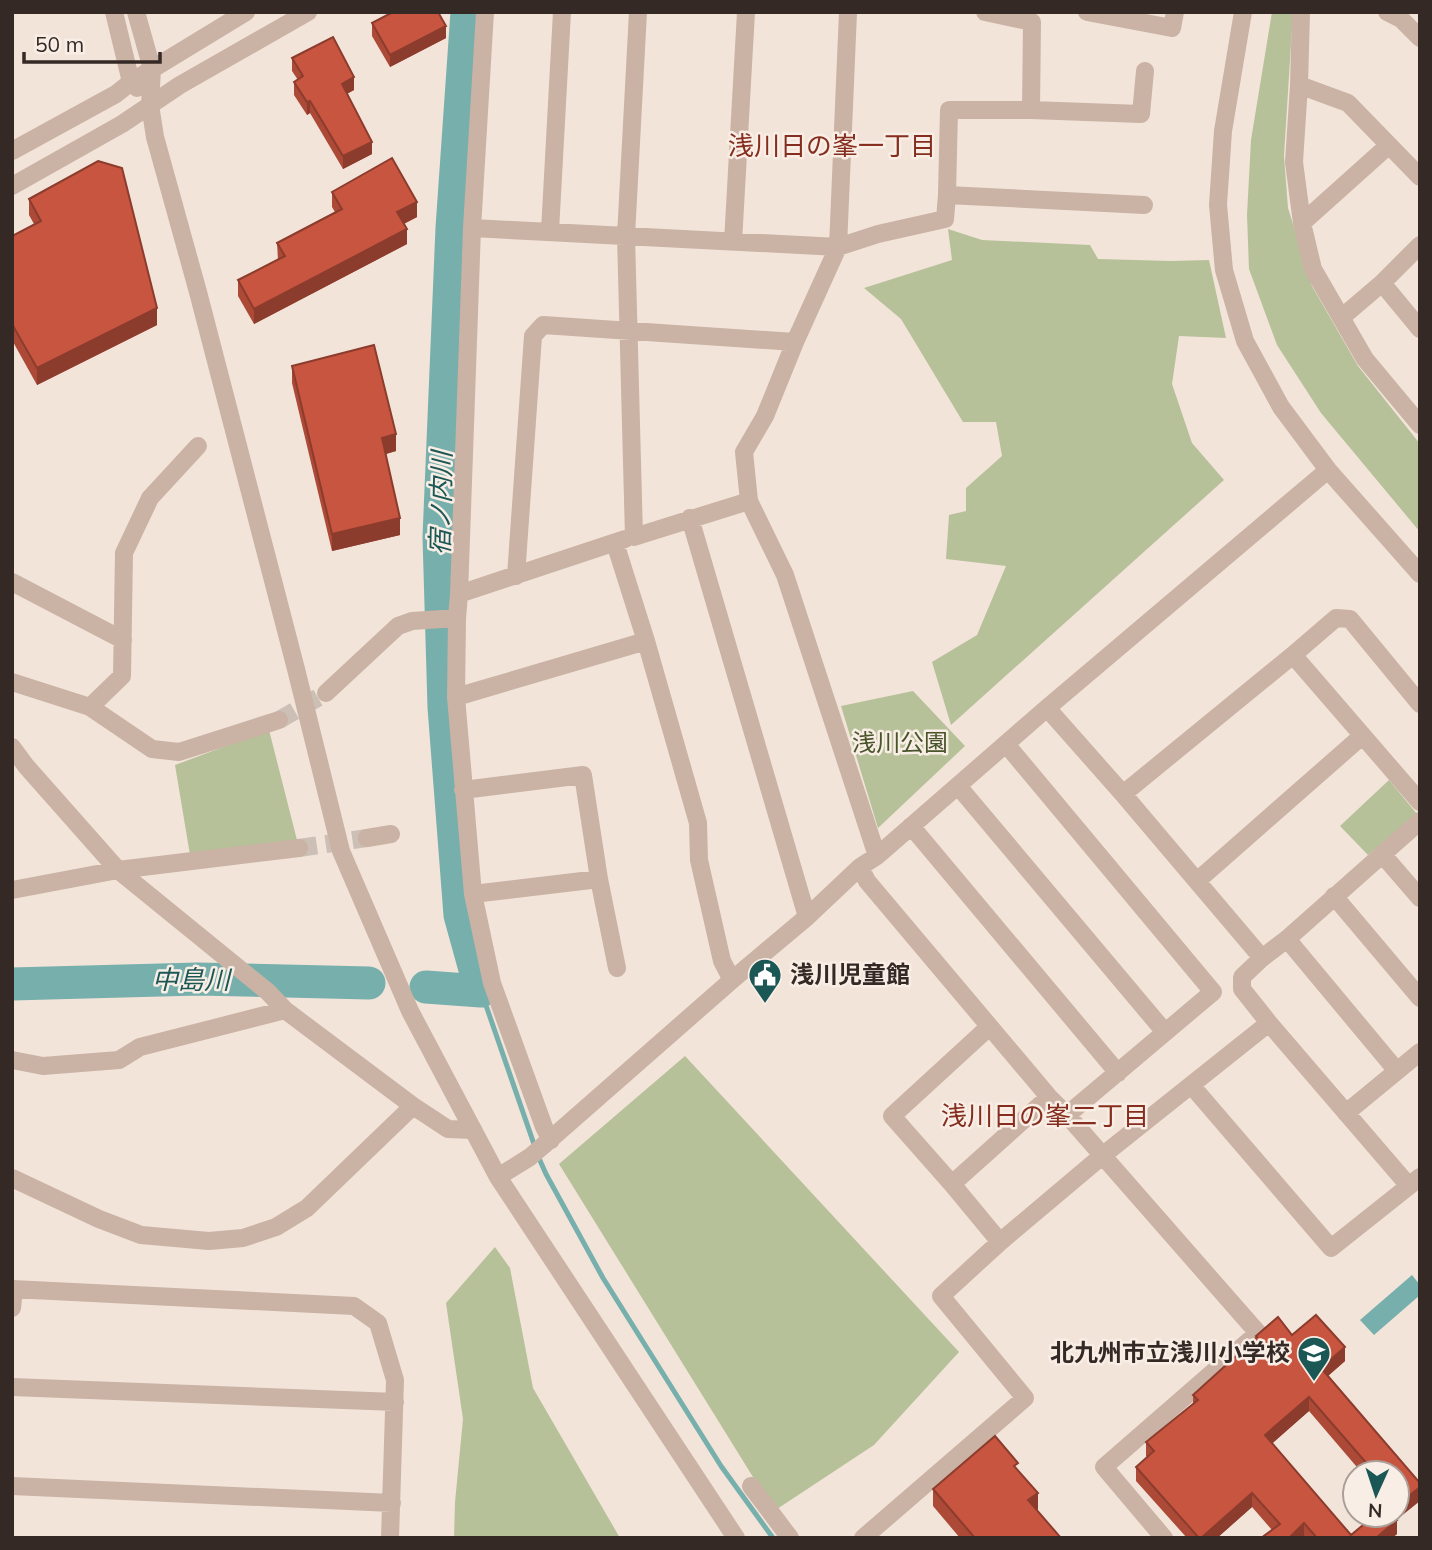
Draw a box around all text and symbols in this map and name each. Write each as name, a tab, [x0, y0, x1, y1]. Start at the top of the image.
scale bar	[24, 21, 161, 65]
text: 50 m	[35, 31, 84, 57]
district label: 浅川日の峯一丁目	[728, 129, 936, 162]
water label: 宿ノ内川	[423, 448, 458, 555]
park label: 浅川公園	[852, 727, 948, 757]
public building icon: 浅川児童館	[746, 956, 784, 1005]
place label: 浅川児童館	[790, 959, 910, 989]
water label: 中島川	[152, 963, 233, 996]
district label: 浅川日の峯二丁目	[941, 1099, 1149, 1132]
school or university icon: 北九州市立浅川小学校	[1295, 1334, 1333, 1383]
place label: 北九州市立浅川小学校	[1050, 1337, 1290, 1367]
north arrow	[1341, 1459, 1411, 1529]
text: N	[1367, 1499, 1383, 1523]

